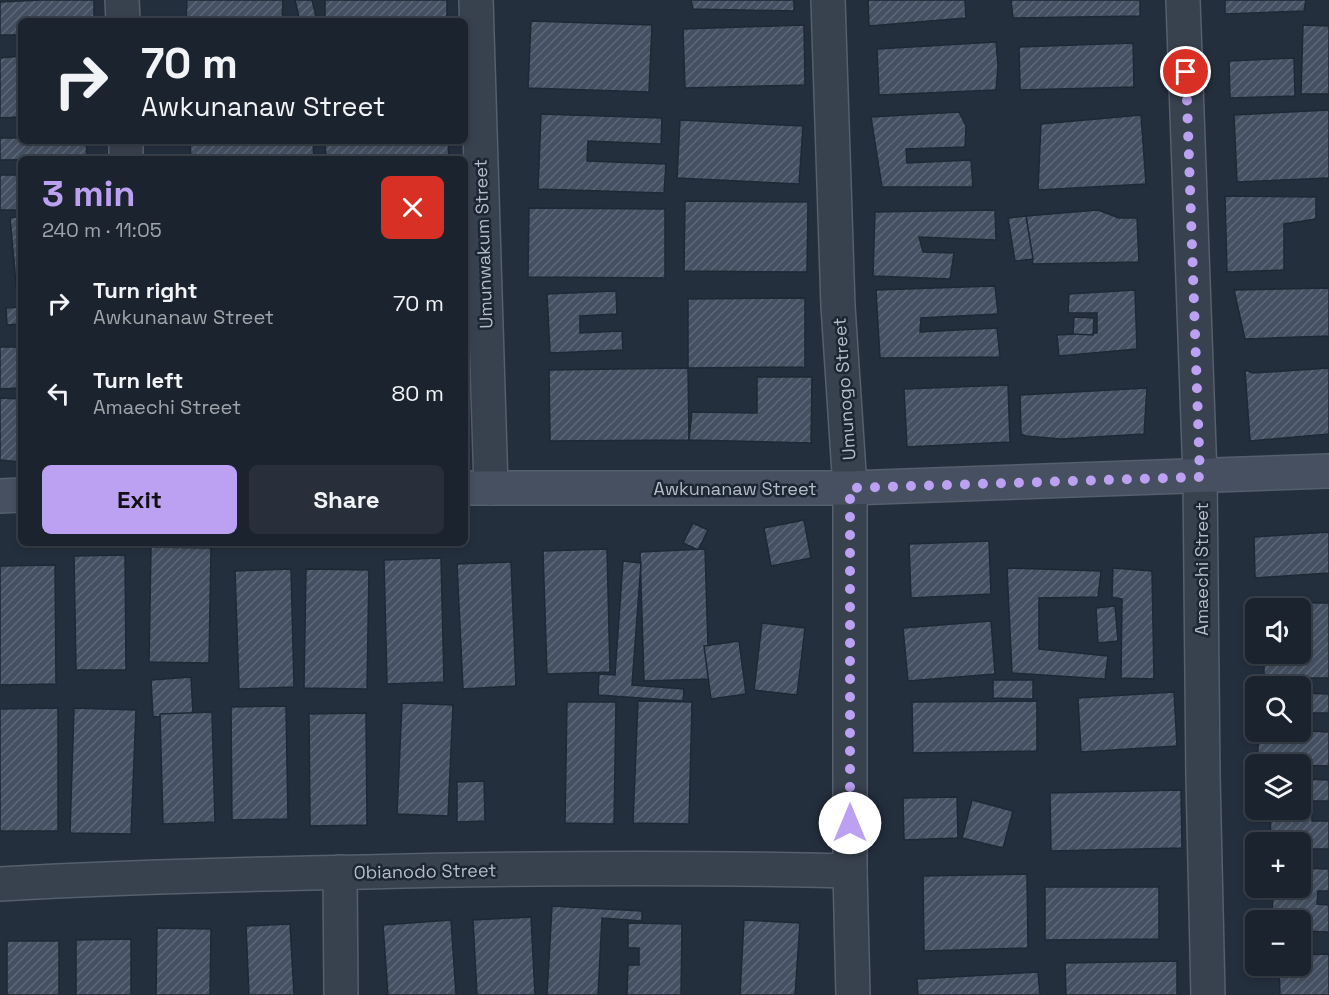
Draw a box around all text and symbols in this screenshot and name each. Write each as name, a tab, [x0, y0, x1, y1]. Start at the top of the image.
text: 70 m	[141, 37, 238, 90]
icon: right	[42, 42, 120, 120]
pin	[1160, 46, 1211, 97]
icon: arrive	[1169, 55, 1202, 88]
text: Awkunanaw Street	[141, 89, 385, 124]
street label: Umunwakum Street	[469, 159, 497, 329]
text: 3 min	[42, 171, 136, 217]
button: close	[381, 176, 444, 239]
text: 240 m · 11:05	[42, 217, 162, 243]
text: Turn right	[93, 276, 198, 304]
icon: right	[42, 287, 75, 320]
text: 70 m	[393, 289, 444, 317]
text: Awkunanaw Street	[93, 304, 274, 330]
street label: Umunogo Street	[828, 317, 860, 461]
text: Turn left	[93, 366, 183, 394]
icon: left	[42, 377, 75, 410]
text: 80 m	[392, 379, 444, 407]
text: Amaechi Street	[93, 394, 241, 420]
button: Exit	[42, 465, 237, 534]
button: Share	[249, 465, 444, 534]
street label: Awkunanaw Street	[654, 477, 816, 500]
street label: Amaechi Street	[1190, 502, 1213, 636]
map controls	[1245, 598, 1311, 976]
button: sound	[1245, 598, 1311, 664]
button: search	[1245, 676, 1311, 742]
button: layers	[1245, 754, 1311, 820]
position arrow	[818, 791, 882, 855]
button: +	[1245, 832, 1311, 898]
street label: Obianodo Street	[353, 858, 497, 884]
button: −	[1245, 910, 1311, 976]

